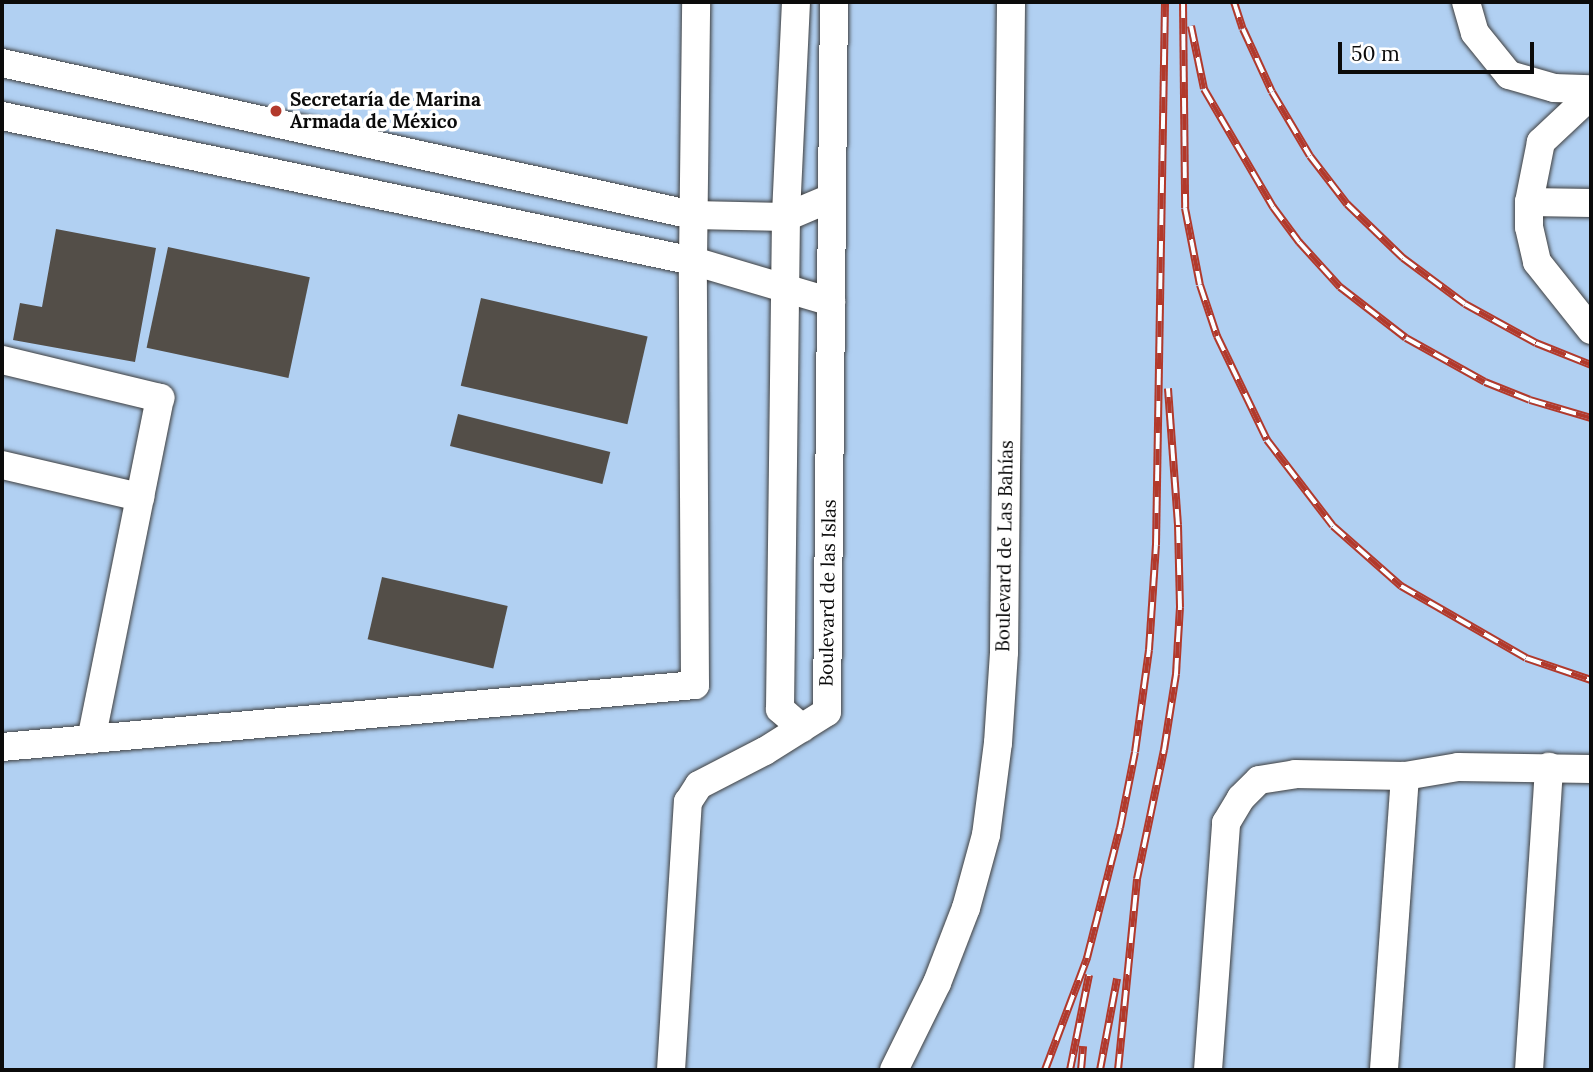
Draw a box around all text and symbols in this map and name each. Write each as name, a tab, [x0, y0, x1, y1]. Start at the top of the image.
scale bar	[1341, 28, 1537, 72]
text: 50 m	[1351, 40, 1400, 67]
place label: Secretaría de Marina Armada de México	[290, 89, 481, 133]
marker: Secretaría de Marina Armada de México	[268, 103, 284, 119]
street label: Boulevard de Las Bahías	[992, 440, 1018, 652]
street label: Boulevard de las Islas	[815, 499, 841, 687]

